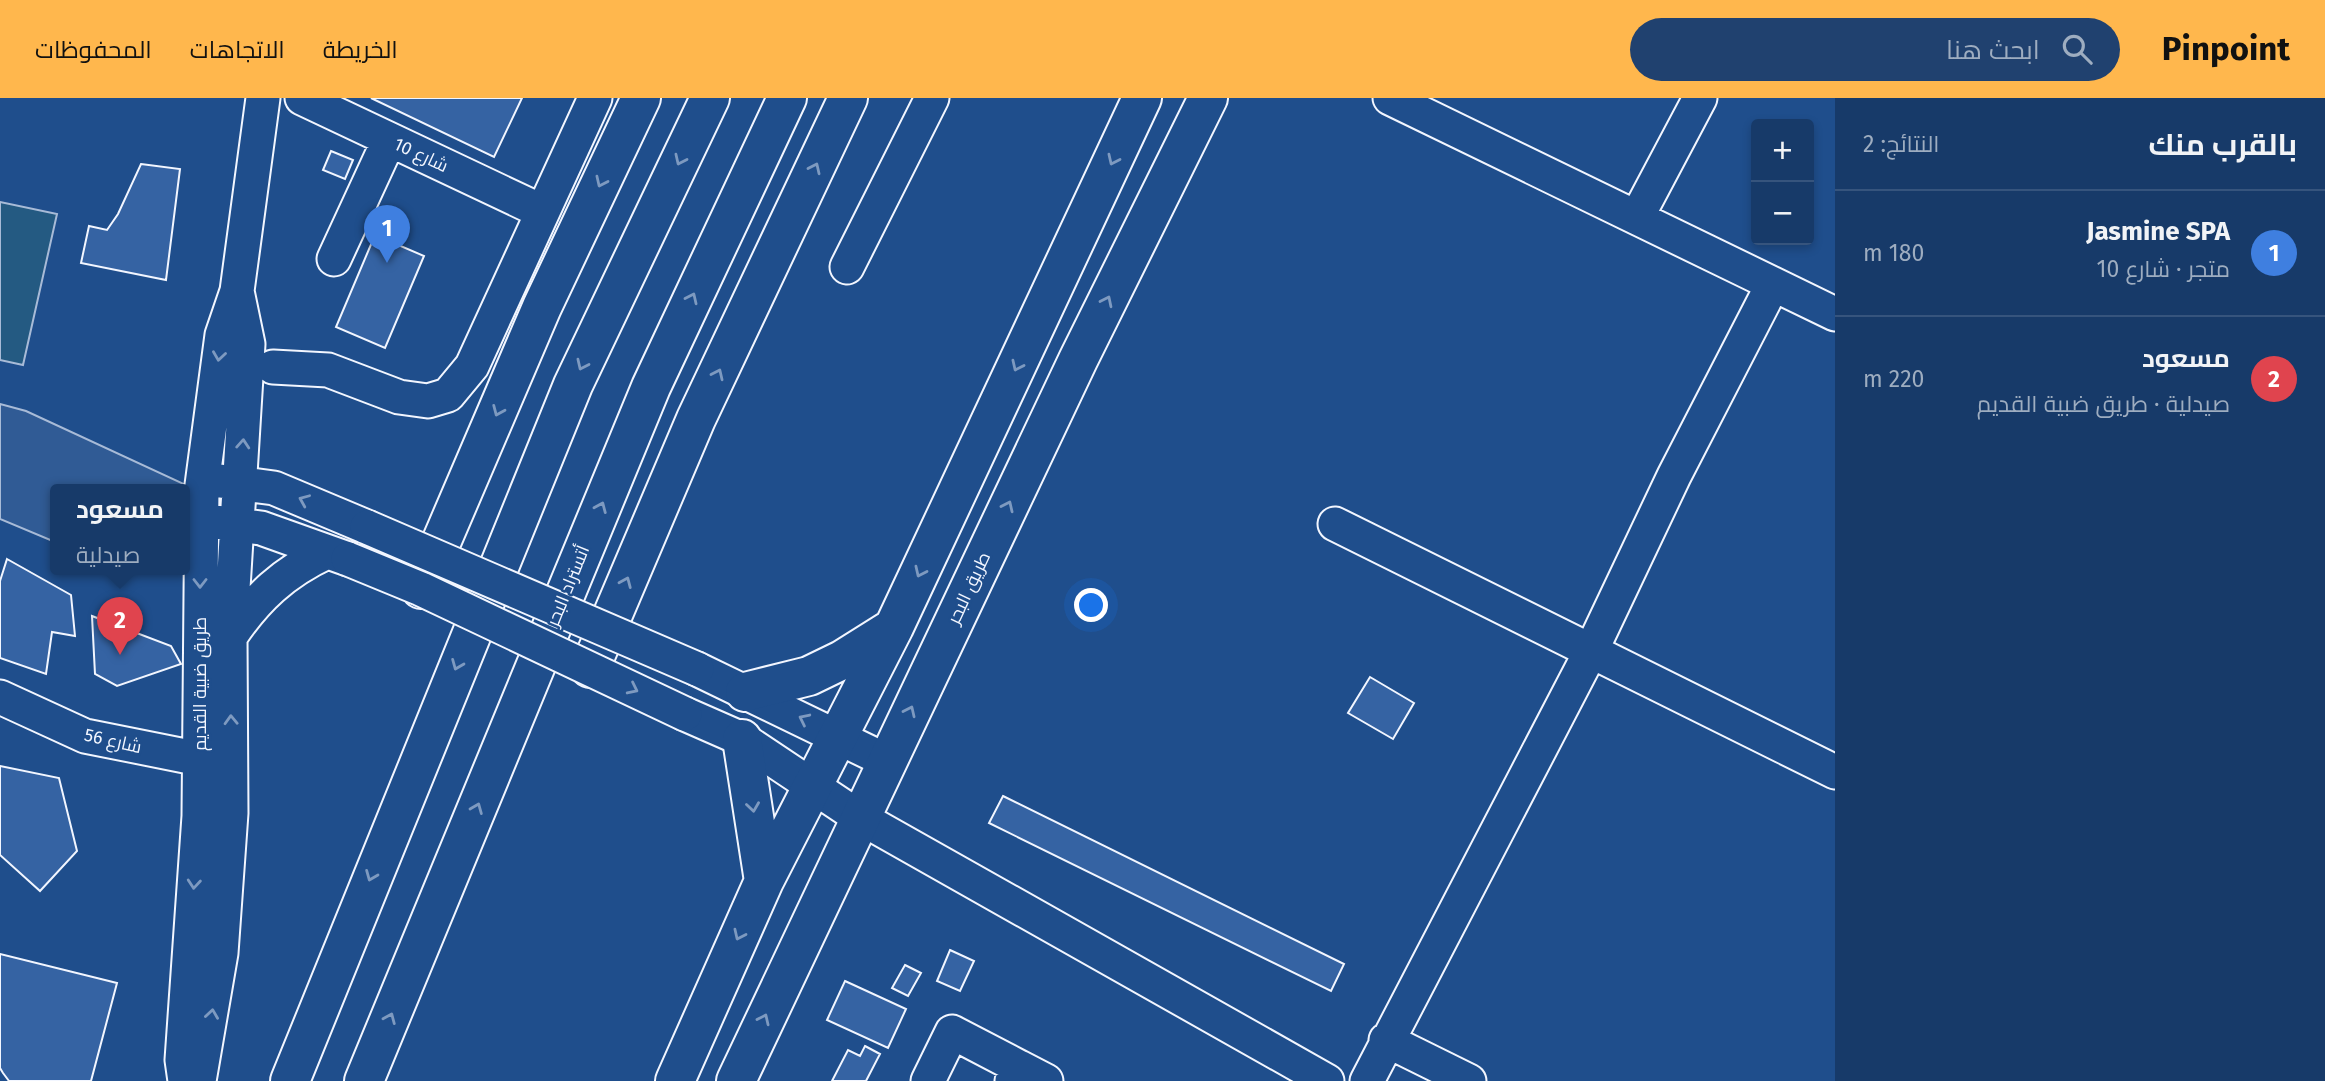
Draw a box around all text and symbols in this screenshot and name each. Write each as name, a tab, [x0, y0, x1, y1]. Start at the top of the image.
search box	[1630, 18, 2120, 81]
text: Pinpoint	[2162, 29, 2290, 69]
icon: search	[2058, 30, 2096, 68]
text: ابحث هنا	[1946, 35, 2040, 66]
text: المحفوظات	[35, 36, 152, 64]
text: الاتجاهات	[190, 36, 285, 64]
text: الخريطة	[323, 36, 398, 64]
map controls	[1751, 119, 1814, 245]
button: +	[1751, 119, 1814, 182]
text: بالقرب منك	[2148, 127, 2297, 163]
text: النتائج: 2	[1863, 130, 1939, 158]
street label: شارع 10	[390, 133, 452, 178]
one-way arrow	[674, 153, 688, 165]
one-way arrow	[1107, 153, 1121, 165]
one-way arrow	[807, 163, 821, 176]
one-way arrow	[595, 175, 609, 187]
button: −	[1751, 182, 1814, 245]
pin: 1	[364, 205, 410, 263]
text: Jasmine SPA	[2086, 216, 2230, 247]
text: 180 m	[1863, 239, 1924, 267]
text: 1	[2269, 239, 2279, 267]
text: متجر · شارع 10	[2097, 255, 2230, 283]
one-way arrow	[684, 293, 698, 306]
one-way arrow	[1099, 296, 1113, 308]
text: مسعود	[2142, 343, 2230, 374]
one-way arrow	[212, 351, 227, 362]
one-way arrow	[577, 358, 591, 370]
one-way arrow	[1011, 359, 1025, 371]
text: 220 m	[1863, 365, 1924, 393]
text: 2	[2268, 365, 2280, 393]
one-way arrow	[709, 369, 723, 381]
text: صيدلية · طريق ضبية القديم	[1977, 390, 2230, 418]
one-way arrow	[492, 405, 506, 417]
one-way arrow	[236, 438, 251, 449]
popup	[50, 484, 190, 575]
text: مسعود	[76, 494, 164, 525]
one-way arrow	[299, 495, 311, 509]
one-way arrow	[1000, 501, 1014, 513]
one-way arrow	[593, 502, 607, 514]
text: صيدلية	[76, 541, 140, 569]
street label: أتستراد البحر	[541, 542, 594, 631]
street label: طريق البحر	[942, 548, 996, 629]
one-way arrow	[914, 565, 928, 577]
one-way arrow	[617, 577, 631, 589]
one-way arrow	[192, 578, 208, 588]
your location	[1074, 588, 1108, 622]
pin: 2	[97, 597, 143, 655]
street label: طريق ضبية القديم	[189, 617, 212, 751]
one-way arrow	[451, 658, 465, 671]
one-way arrow	[626, 680, 638, 694]
one-way arrow	[902, 706, 916, 718]
one-way arrow	[799, 713, 811, 727]
one-way arrow	[224, 714, 239, 725]
street label: شارع 56	[82, 724, 144, 759]
one-way arrow	[745, 801, 760, 813]
one-way arrow	[469, 802, 483, 815]
one-way arrow	[366, 870, 380, 882]
one-way arrow	[187, 879, 202, 890]
one-way arrow	[733, 928, 747, 940]
one-way arrow	[204, 1008, 219, 1020]
one-way arrow	[382, 1013, 396, 1025]
one-way arrow	[756, 1014, 770, 1026]

